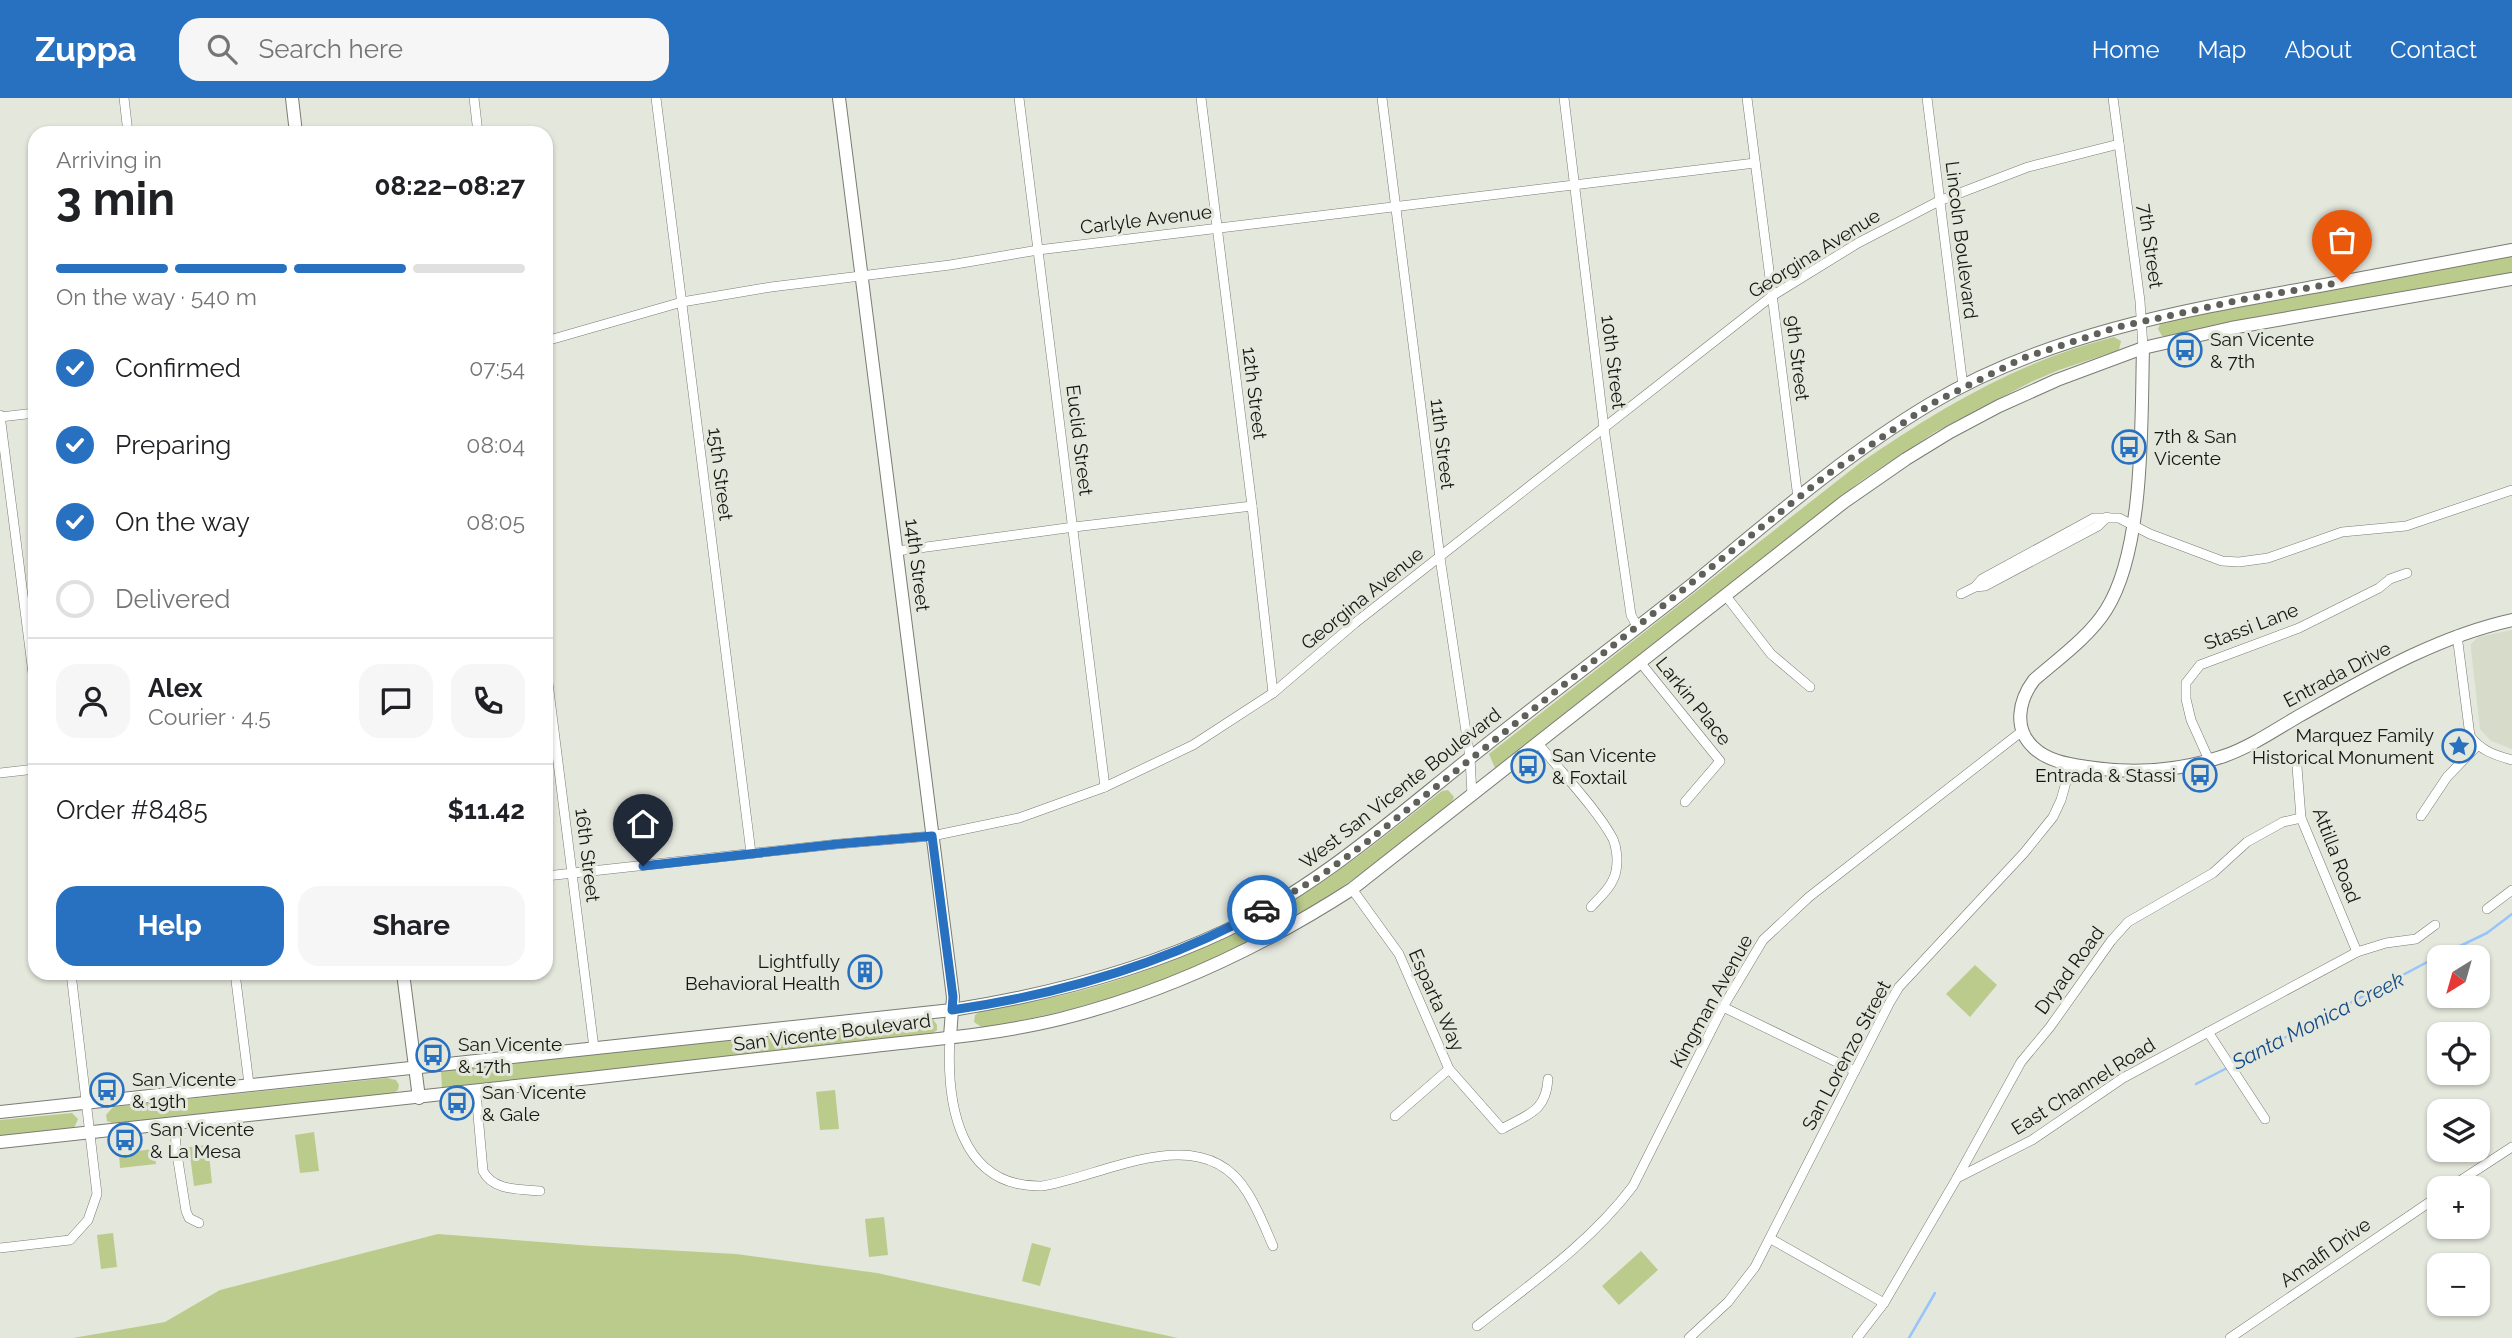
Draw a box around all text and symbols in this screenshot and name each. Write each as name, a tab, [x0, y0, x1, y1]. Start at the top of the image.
search box	[179, 18, 669, 81]
text: Zuppa	[35, 30, 137, 69]
icon: search	[203, 30, 241, 68]
text: Search here	[259, 34, 403, 64]
text: Home	[2092, 35, 2160, 64]
text: Map	[2198, 35, 2246, 64]
text: About	[2284, 35, 2352, 64]
text: Contact	[2390, 35, 2477, 64]
text: Arriving in	[56, 146, 162, 173]
street label: Lincoln Boulevard	[1941, 160, 1983, 320]
text: 08:22–08:27	[375, 171, 525, 201]
text: 3 min	[56, 172, 175, 226]
street label: Carlyle Avenue	[1079, 200, 1213, 238]
street label: 7th Street	[2134, 202, 2168, 290]
street label: Georgina Avenue	[1744, 204, 1884, 302]
pin	[2312, 210, 2372, 282]
icon: bag	[2323, 221, 2361, 259]
text: On the way · 540 m	[56, 283, 257, 310]
street label: 10th Street	[1597, 314, 1631, 411]
street label: 9th Street	[1782, 314, 1814, 403]
place label: San Vicente & 7th	[2210, 328, 2314, 372]
bus stop icon: San Vicente & 7th	[2166, 331, 2204, 369]
street label: 12th Street	[1238, 346, 1272, 441]
icon: check	[56, 349, 94, 387]
text: Confirmed	[115, 353, 241, 383]
text: 07:54	[469, 354, 525, 381]
street label: Euclid Street	[1062, 383, 1098, 497]
street label: 11th Street	[1427, 397, 1460, 491]
place label: 7th & San Vicente	[2154, 425, 2237, 469]
icon: check	[56, 426, 94, 464]
street label: 15th Street	[704, 426, 738, 522]
bus stop icon: 7th & San Vicente	[2110, 428, 2148, 466]
text: Preparing	[115, 430, 231, 460]
text: 08:04	[466, 431, 525, 458]
icon: check	[56, 503, 94, 541]
text: On the way	[115, 507, 250, 537]
text: 08:05	[466, 508, 525, 535]
street label: 14th Street	[901, 517, 935, 613]
street label: Georgina Avenue	[1297, 542, 1427, 654]
text: Delivered	[115, 584, 230, 614]
street label: Stassi Lane	[2201, 598, 2301, 654]
street label: Entrada Drive	[2280, 637, 2394, 711]
street label: Larkin Place	[1652, 652, 1736, 750]
button: person	[56, 664, 130, 738]
button: chat	[359, 664, 433, 738]
button: phone	[451, 664, 525, 738]
text: Alex	[148, 673, 203, 703]
text: Courier · 4.5	[148, 703, 271, 730]
street label: West San Vicente Boulevard	[1295, 703, 1505, 873]
place label: Marquez Family Historical Monument	[2252, 724, 2435, 768]
place icon: Marquez Family Historical Monument	[2440, 727, 2478, 765]
place label: San Vicente & Foxtail	[1552, 744, 1656, 788]
bus stop icon: San Vicente & Foxtail	[1509, 747, 1547, 785]
bus stop icon: Entrada & Stassi	[2181, 756, 2219, 794]
place label: Entrada & Stassi	[2035, 764, 2176, 786]
pin	[613, 794, 673, 866]
text: Order #8485	[56, 795, 208, 825]
text: $11.42	[447, 795, 525, 825]
street label: Attilla Road	[2309, 804, 2365, 906]
icon: home	[624, 805, 662, 843]
street label: 16th Street	[571, 807, 605, 904]
courier	[1227, 875, 1297, 945]
button: Help	[56, 886, 284, 966]
button: Share	[298, 886, 525, 966]
icon: car	[1243, 891, 1281, 929]
street label: Dryad Road	[2030, 922, 2108, 1018]
street label: Kingman Avenue	[1665, 931, 1757, 1071]
street label: Esparta Way	[1405, 945, 1469, 1055]
north arrow	[2427, 945, 2490, 1008]
map controls	[2427, 945, 2490, 1316]
place label: Lightfully Behavioral Health	[685, 950, 840, 994]
building icon: Lightfully Behavioral Health	[846, 953, 884, 991]
water label: Santa Monica Creek	[2227, 966, 2408, 1075]
street label: San Lorenzo Street	[1797, 976, 1895, 1134]
street label: San Vicente Boulevard	[732, 1009, 932, 1055]
button: locate	[2427, 1022, 2490, 1085]
place label: San Vicente & 17th	[458, 1033, 562, 1077]
street label: East Channel Road	[2007, 1033, 2159, 1139]
bus stop icon: San Vicente & 17th	[414, 1036, 452, 1074]
place label: San Vicente & 19th	[132, 1068, 236, 1112]
bus stop icon: San Vicente & 19th	[88, 1071, 126, 1109]
place label: San Vicente & Gale	[482, 1081, 586, 1125]
bus stop icon: San Vicente & Gale	[438, 1084, 476, 1122]
button: layers	[2427, 1099, 2490, 1162]
place label: San Vicente & La Mesa	[150, 1118, 254, 1162]
bus stop icon: San Vicente & La Mesa	[106, 1121, 144, 1159]
button: +	[2427, 1176, 2490, 1239]
street label: Amalfi Drive	[2275, 1213, 2375, 1291]
button: −	[2427, 1253, 2490, 1316]

